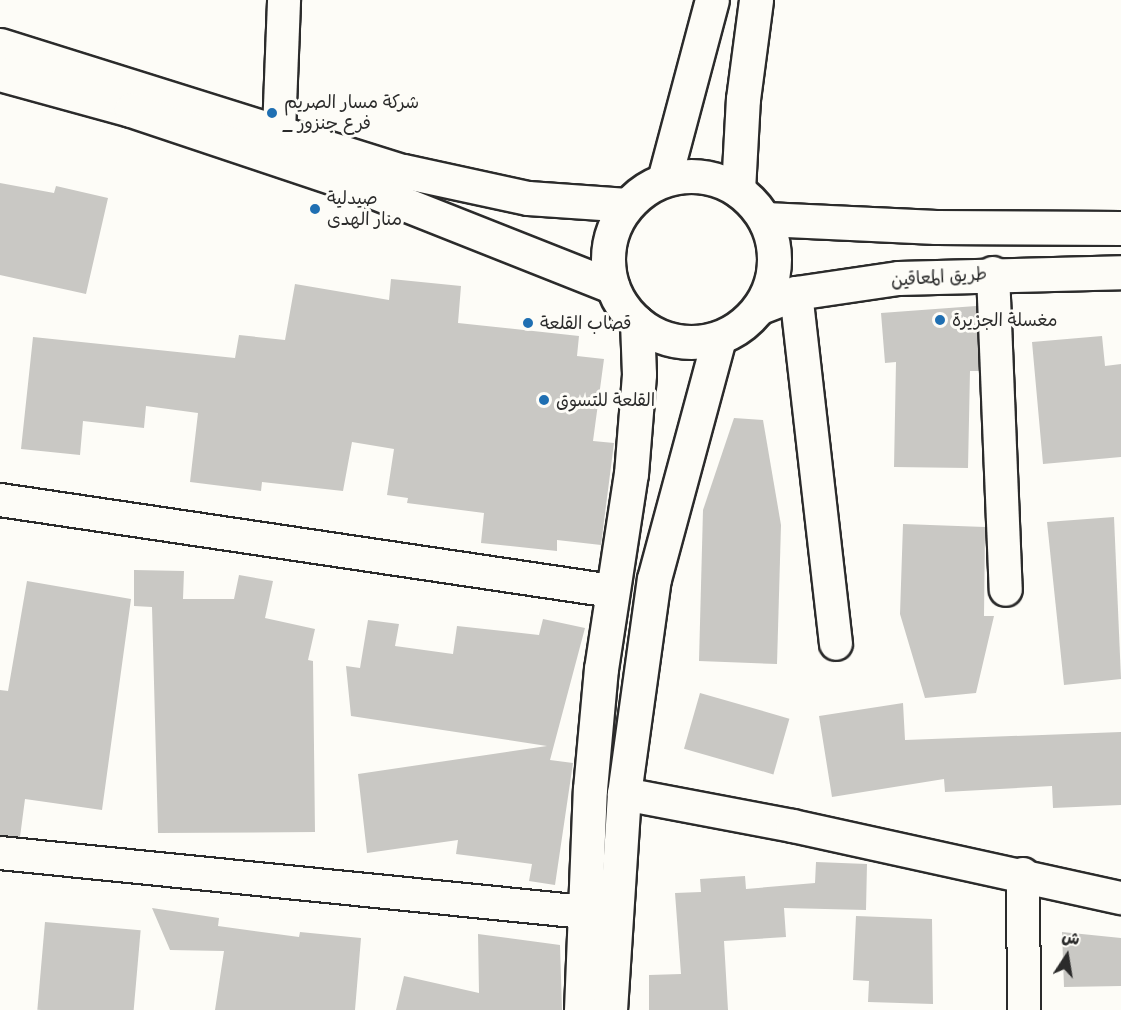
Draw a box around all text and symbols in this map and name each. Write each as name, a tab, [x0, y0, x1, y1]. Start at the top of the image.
place label: شركة مسار الصريم _ فرع جنزور	[284, 92, 419, 134]
marker: شركة مسار الصريم _ فرع جنزور	[265, 106, 279, 120]
place label: صيدلية منار الهدى	[327, 188, 402, 230]
marker: صيدلية منار الهدى	[308, 202, 322, 216]
street label: طريق المعاقين	[890, 263, 988, 291]
place label: مغسلة الجزيرة	[952, 309, 1057, 331]
place label: قصاب القلعة	[540, 312, 631, 334]
marker: مغسلة الجزيرة	[933, 313, 947, 327]
marker: قصاب القلعة	[521, 316, 535, 330]
place label: القلعة للتسوق	[556, 389, 655, 411]
marker: القلعة للتسوق	[537, 393, 551, 407]
text: ش	[1059, 922, 1082, 954]
north arrow	[1037, 926, 1097, 986]

